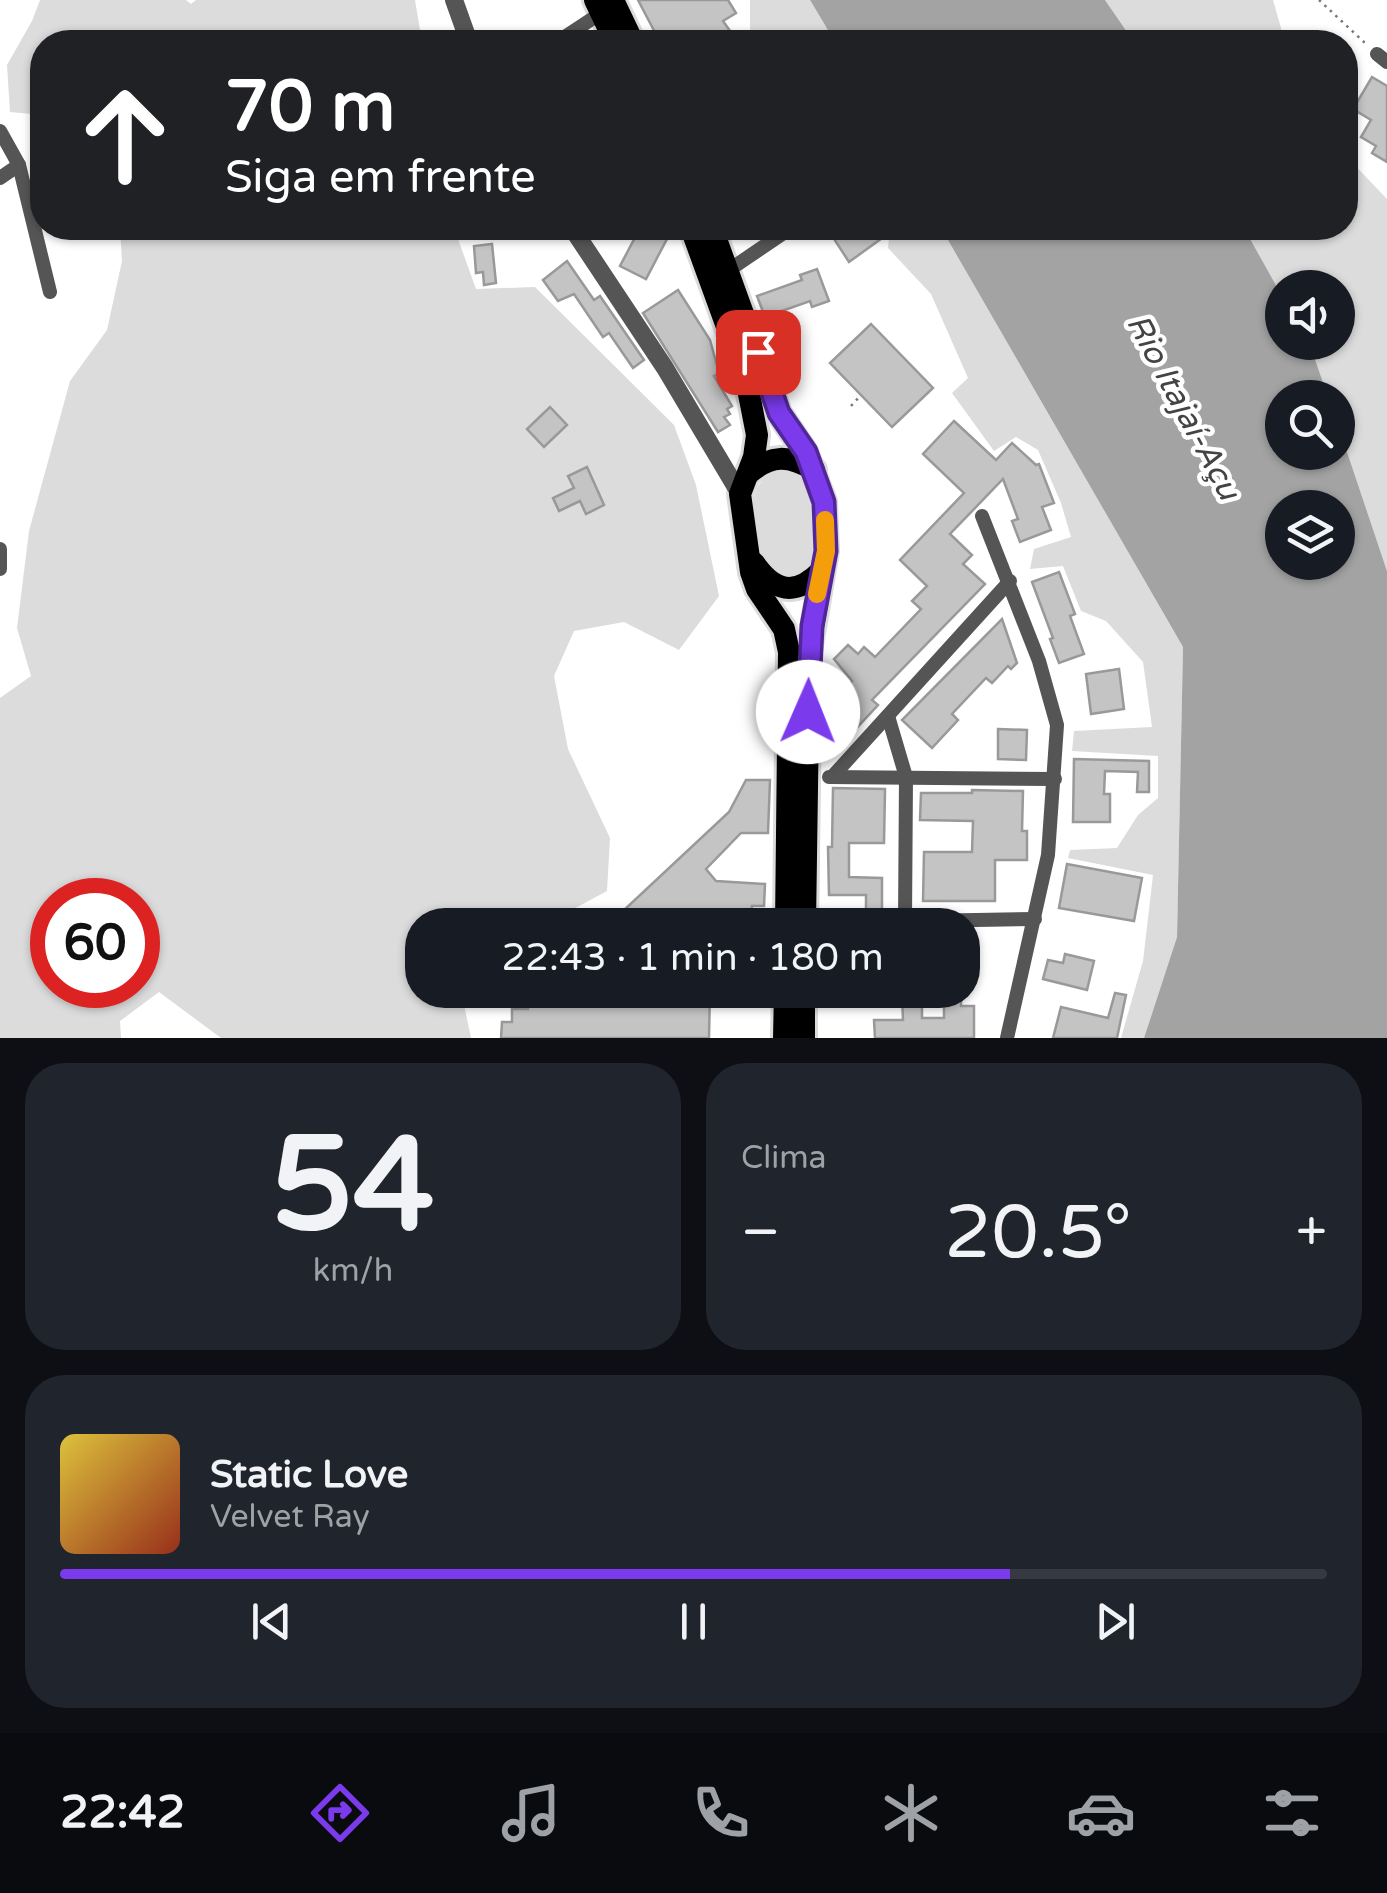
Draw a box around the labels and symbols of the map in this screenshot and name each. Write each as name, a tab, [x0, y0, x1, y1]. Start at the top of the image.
water label: Rio Itajaí-Açu	[1118, 308, 1248, 507]
pin	[716, 310, 801, 395]
position arrow	[756, 660, 860, 764]
speed limit sign: 60	[30, 878, 160, 1008]

